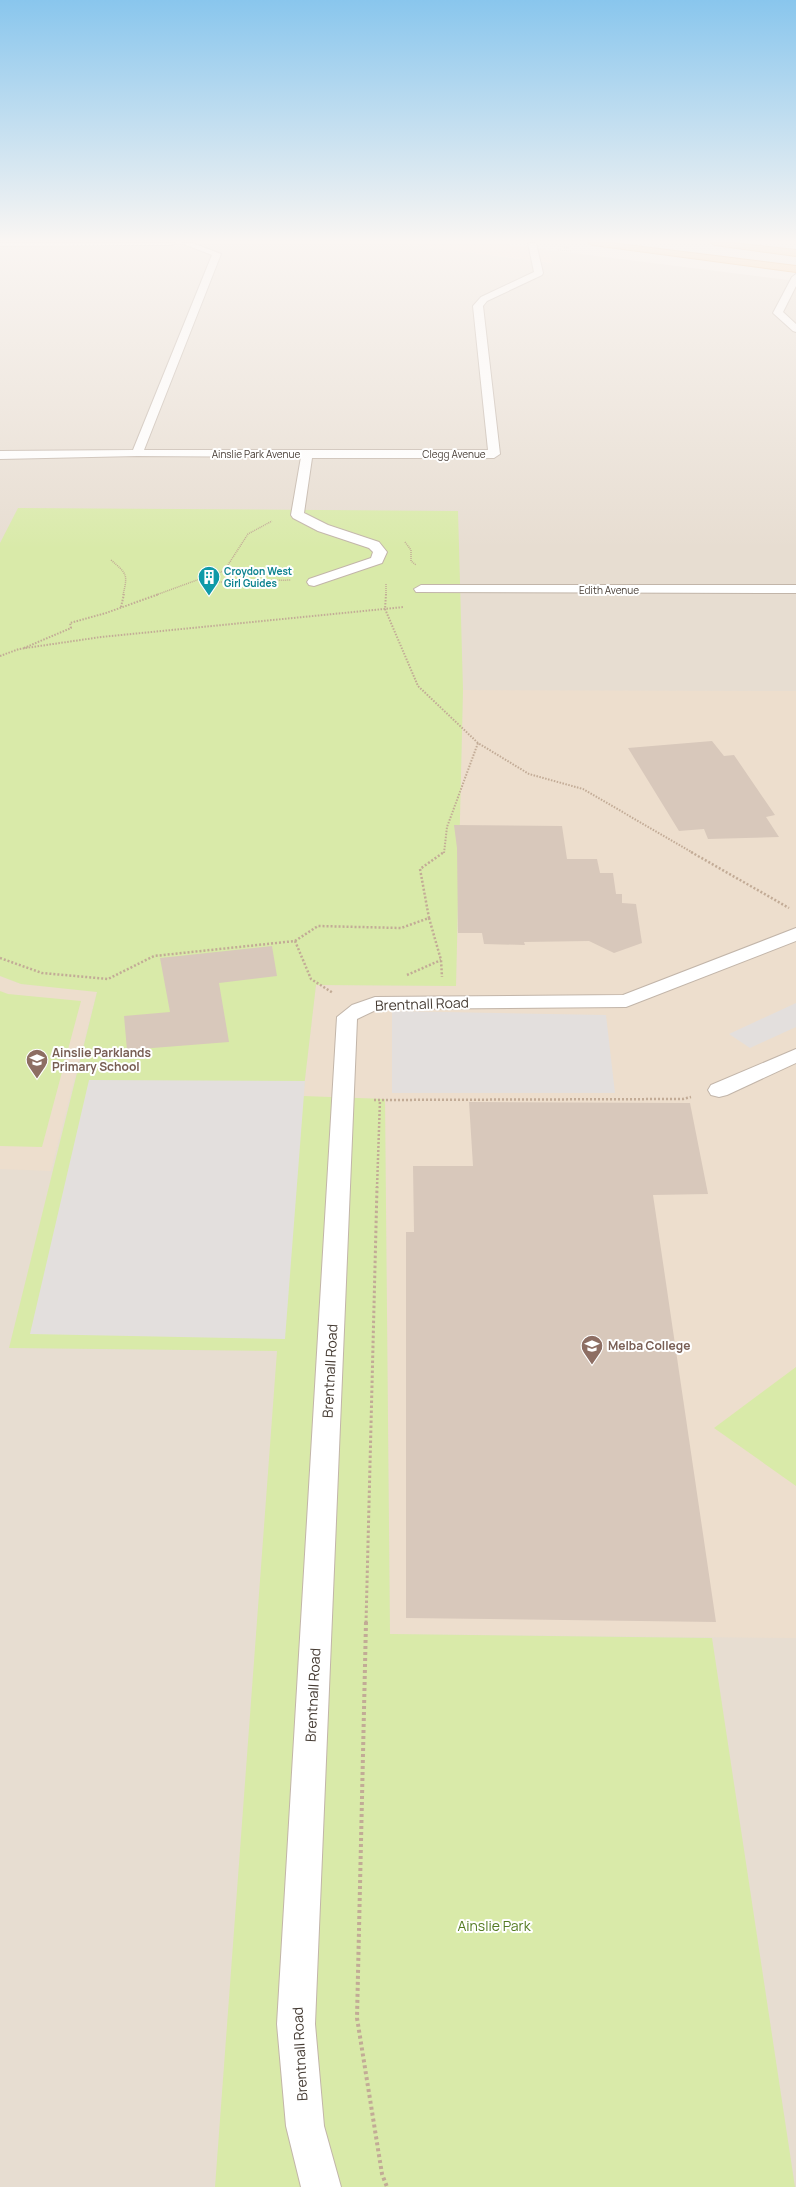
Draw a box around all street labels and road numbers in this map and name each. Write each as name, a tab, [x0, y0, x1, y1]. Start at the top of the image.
street label: Ainslie Park Avenue	[212, 447, 300, 461]
street label: Clegg Avenue	[422, 447, 486, 461]
street label: Edith Avenue	[579, 583, 639, 597]
street label: Brentnall Road	[375, 992, 469, 1015]
street label: Brentnall Road	[318, 1324, 341, 1418]
street label: Brentnall Road	[301, 1648, 324, 1742]
street label: Brentnall Road	[288, 2007, 311, 2101]

